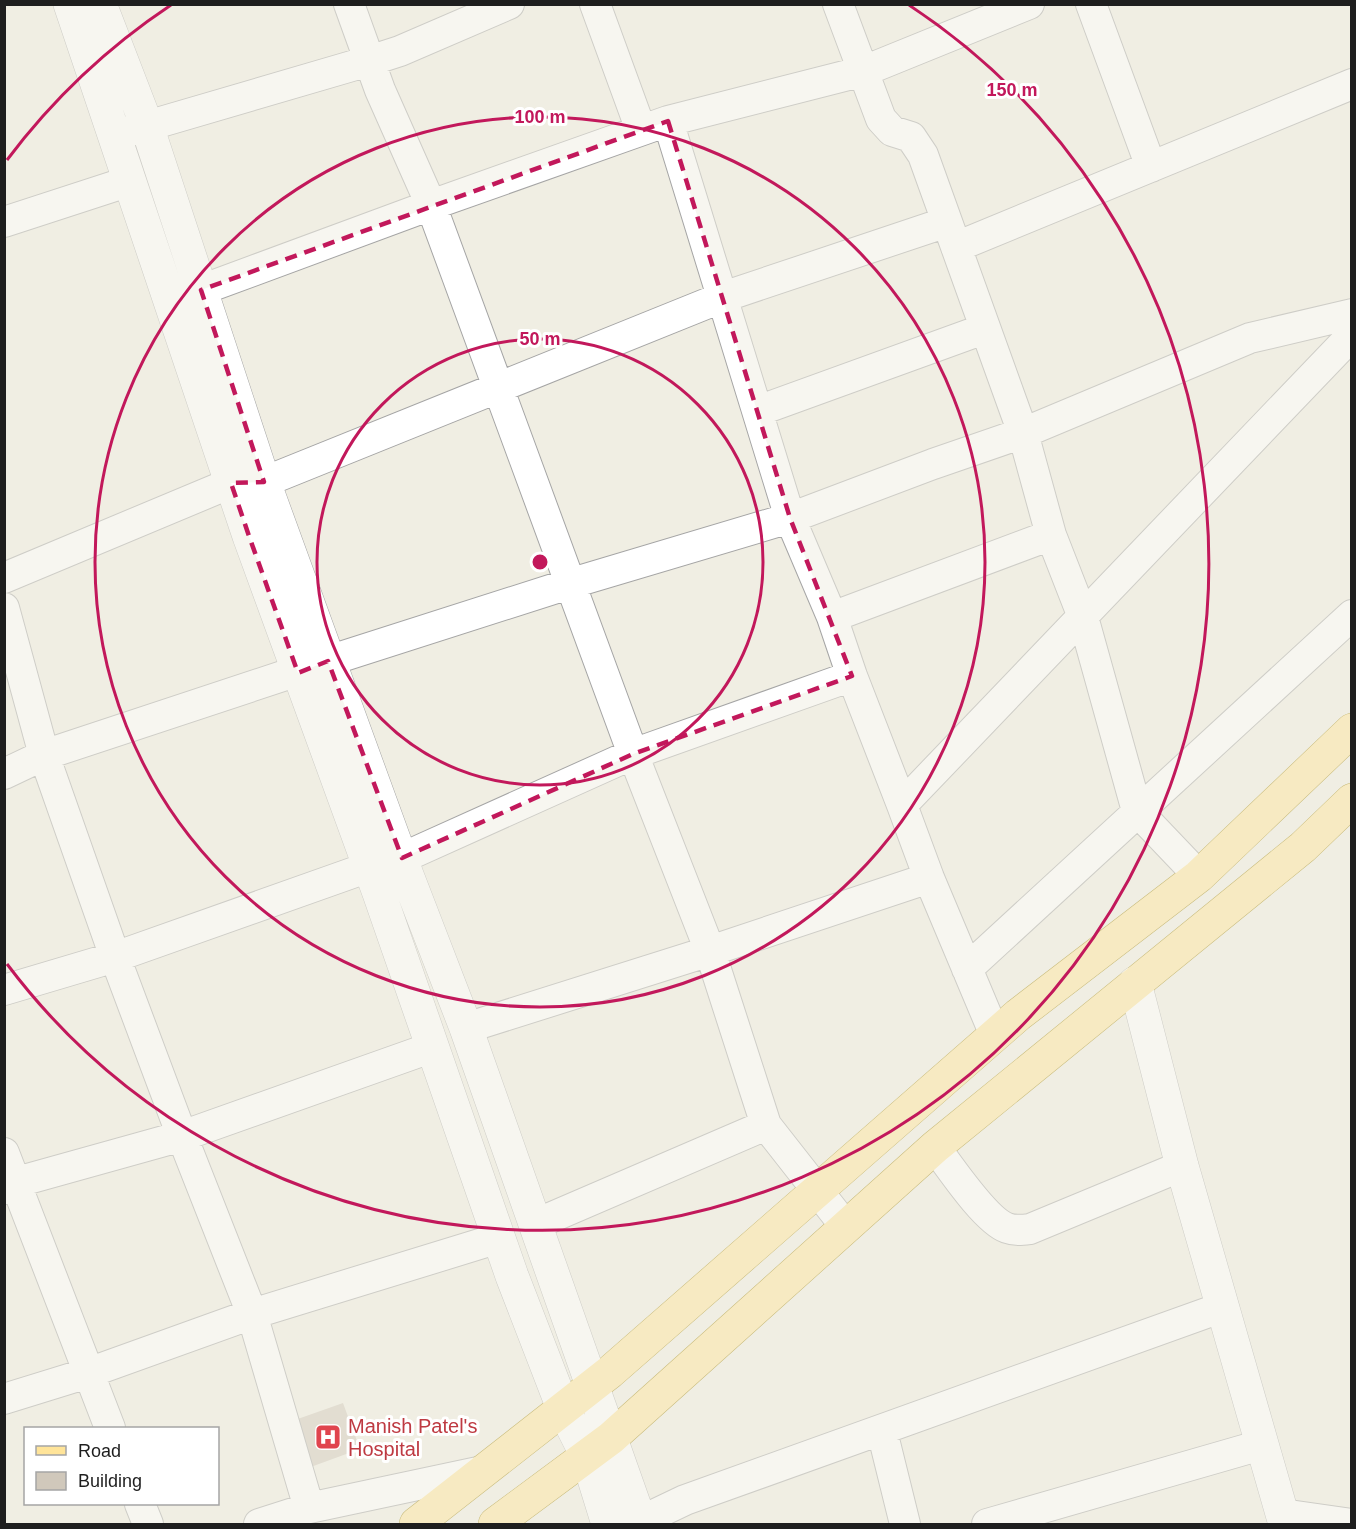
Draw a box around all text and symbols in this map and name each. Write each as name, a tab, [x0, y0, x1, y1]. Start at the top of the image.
text: 150 m	[986, 80, 1038, 100]
text: 100 m	[514, 107, 566, 127]
text: 50 m	[519, 329, 561, 349]
centre of rings	[530, 552, 550, 572]
place label: Manish Patel's Hospital	[348, 1415, 477, 1460]
hospital icon: Manish Patel's Hospital	[313, 1422, 343, 1452]
legend	[24, 1427, 219, 1505]
text: Road	[78, 1441, 121, 1461]
text: Building	[78, 1471, 142, 1491]

